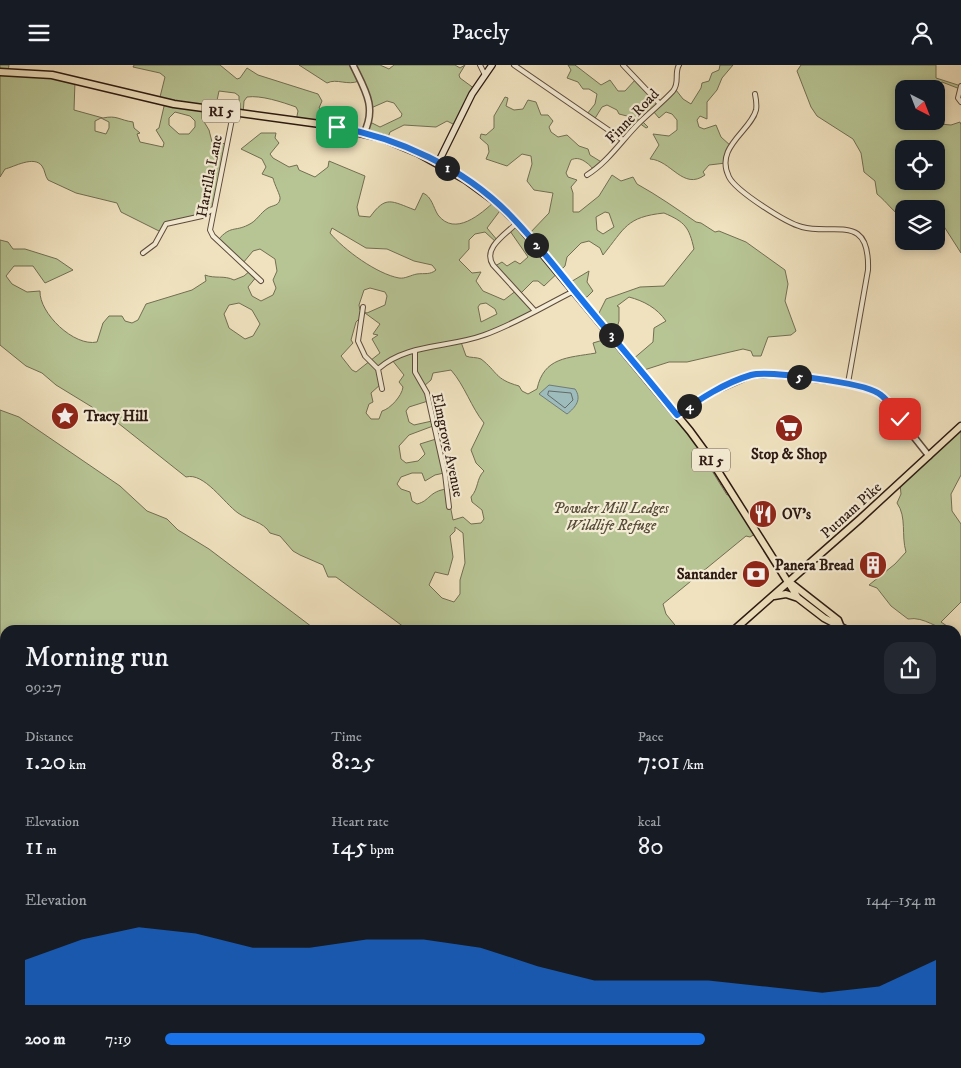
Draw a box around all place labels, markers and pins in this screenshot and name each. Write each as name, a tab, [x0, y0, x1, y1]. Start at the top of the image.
pin	[316, 106, 358, 148]
pin: 1	[434, 155, 460, 181]
pin: 2	[524, 233, 548, 257]
pin: 3	[598, 323, 624, 347]
pin: 5	[786, 365, 812, 389]
pin: 4	[676, 393, 702, 419]
pin	[879, 398, 921, 440]
place icon: Tracy Hill	[50, 401, 80, 431]
place label: Tracy Hill	[83, 407, 149, 426]
supermarket icon: Stop & Shop	[774, 413, 804, 443]
place label: Stop & Shop	[751, 445, 827, 464]
restaurant icon: OV's	[748, 499, 778, 529]
place label: OV's	[782, 505, 811, 524]
building icon: Panera Bread	[858, 550, 888, 580]
place label: Panera Bread	[775, 556, 855, 575]
bank icon: Santander	[741, 559, 771, 589]
place label: Santander	[677, 565, 737, 584]

